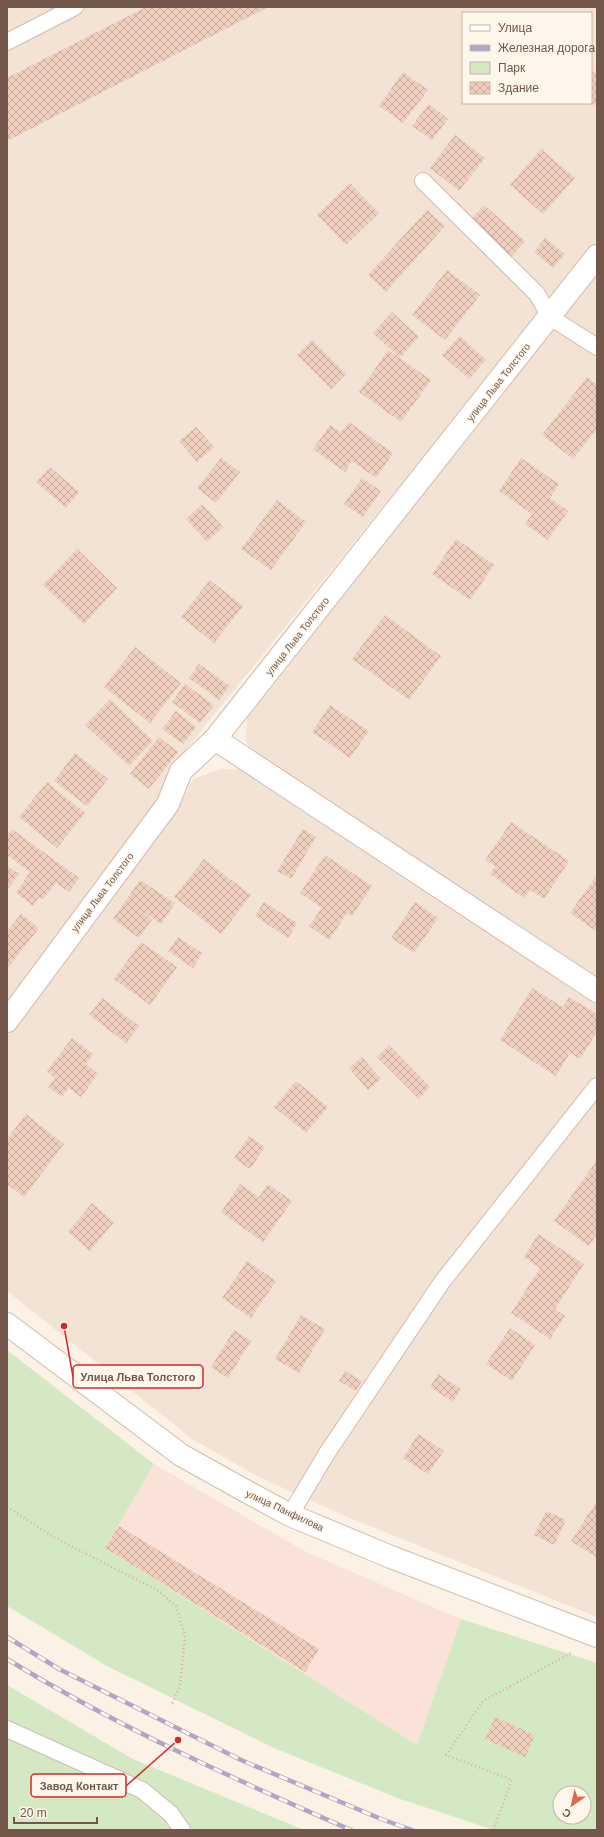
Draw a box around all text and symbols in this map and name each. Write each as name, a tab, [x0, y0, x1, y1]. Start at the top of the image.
legend	[462, 12, 592, 104]
text: Улица	[498, 21, 532, 35]
text: Железная дорога	[498, 41, 595, 55]
text: Парк	[498, 61, 526, 75]
text: Здание	[498, 81, 539, 95]
street label: улица Льва Толстого	[464, 341, 533, 424]
street label: улица Льва Толстого	[263, 595, 332, 678]
street label: улица Льва Толстого	[69, 850, 136, 934]
callout: Улица Льва Толстого	[73, 1365, 203, 1388]
text: Улица Льва Толстого	[81, 1371, 196, 1383]
street label: улица Панфилова	[244, 1488, 326, 1534]
callout: Завод Контакт	[31, 1774, 126, 1797]
text: Завод Контакт	[40, 1780, 119, 1792]
north arrow	[552, 1785, 592, 1825]
scale bar	[14, 1799, 97, 1825]
text: 20 m	[20, 1806, 47, 1820]
text: С	[560, 1806, 573, 1820]

